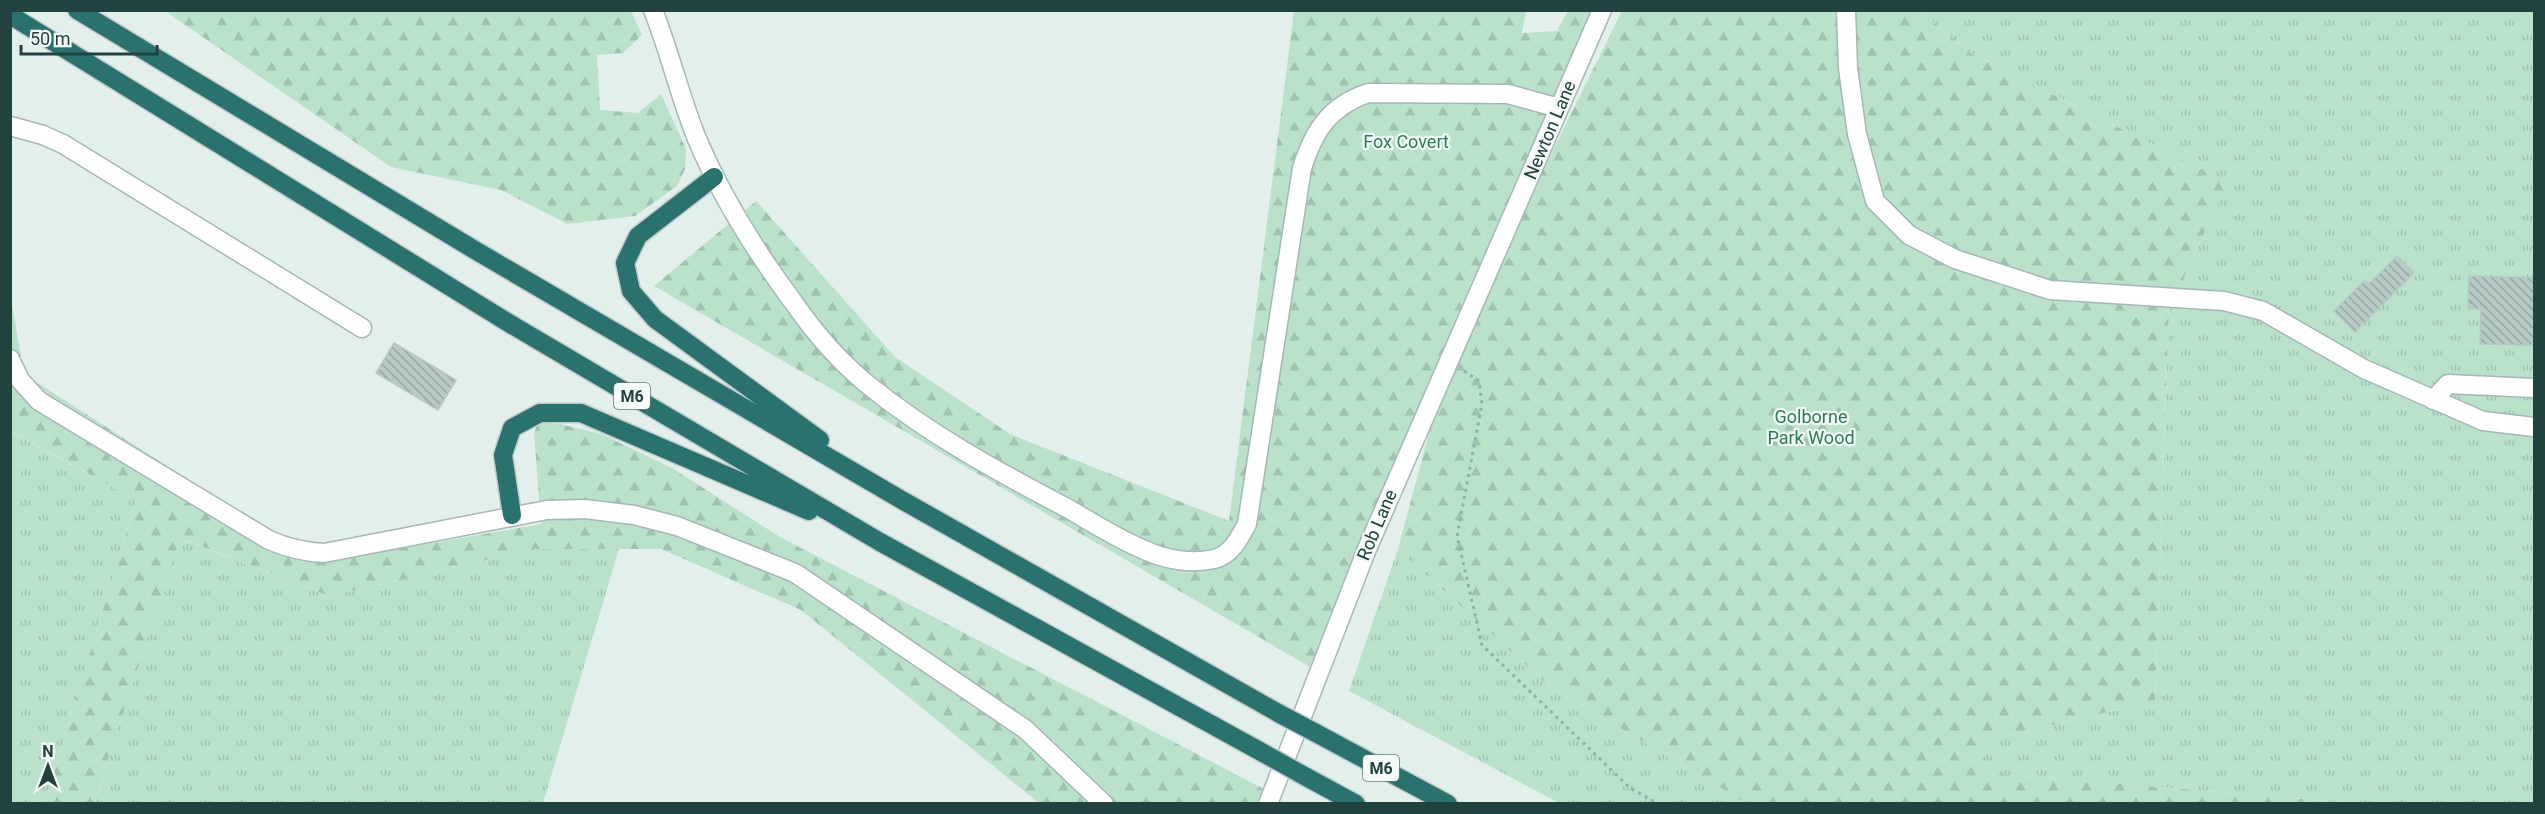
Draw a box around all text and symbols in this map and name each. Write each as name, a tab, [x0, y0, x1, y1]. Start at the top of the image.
scale bar	[21, 18, 158, 56]
text: 50 m	[30, 28, 70, 49]
street label: Newton Lane	[1519, 77, 1580, 182]
park label: Fox Covert	[1363, 131, 1449, 152]
road number: M6	[614, 383, 650, 409]
park label: Golborne Park Wood	[1767, 406, 1855, 448]
street label: Rob Lane	[1352, 486, 1401, 563]
north arrow	[18, 736, 78, 796]
text: N	[42, 742, 54, 761]
road number: M6	[1363, 755, 1399, 781]

